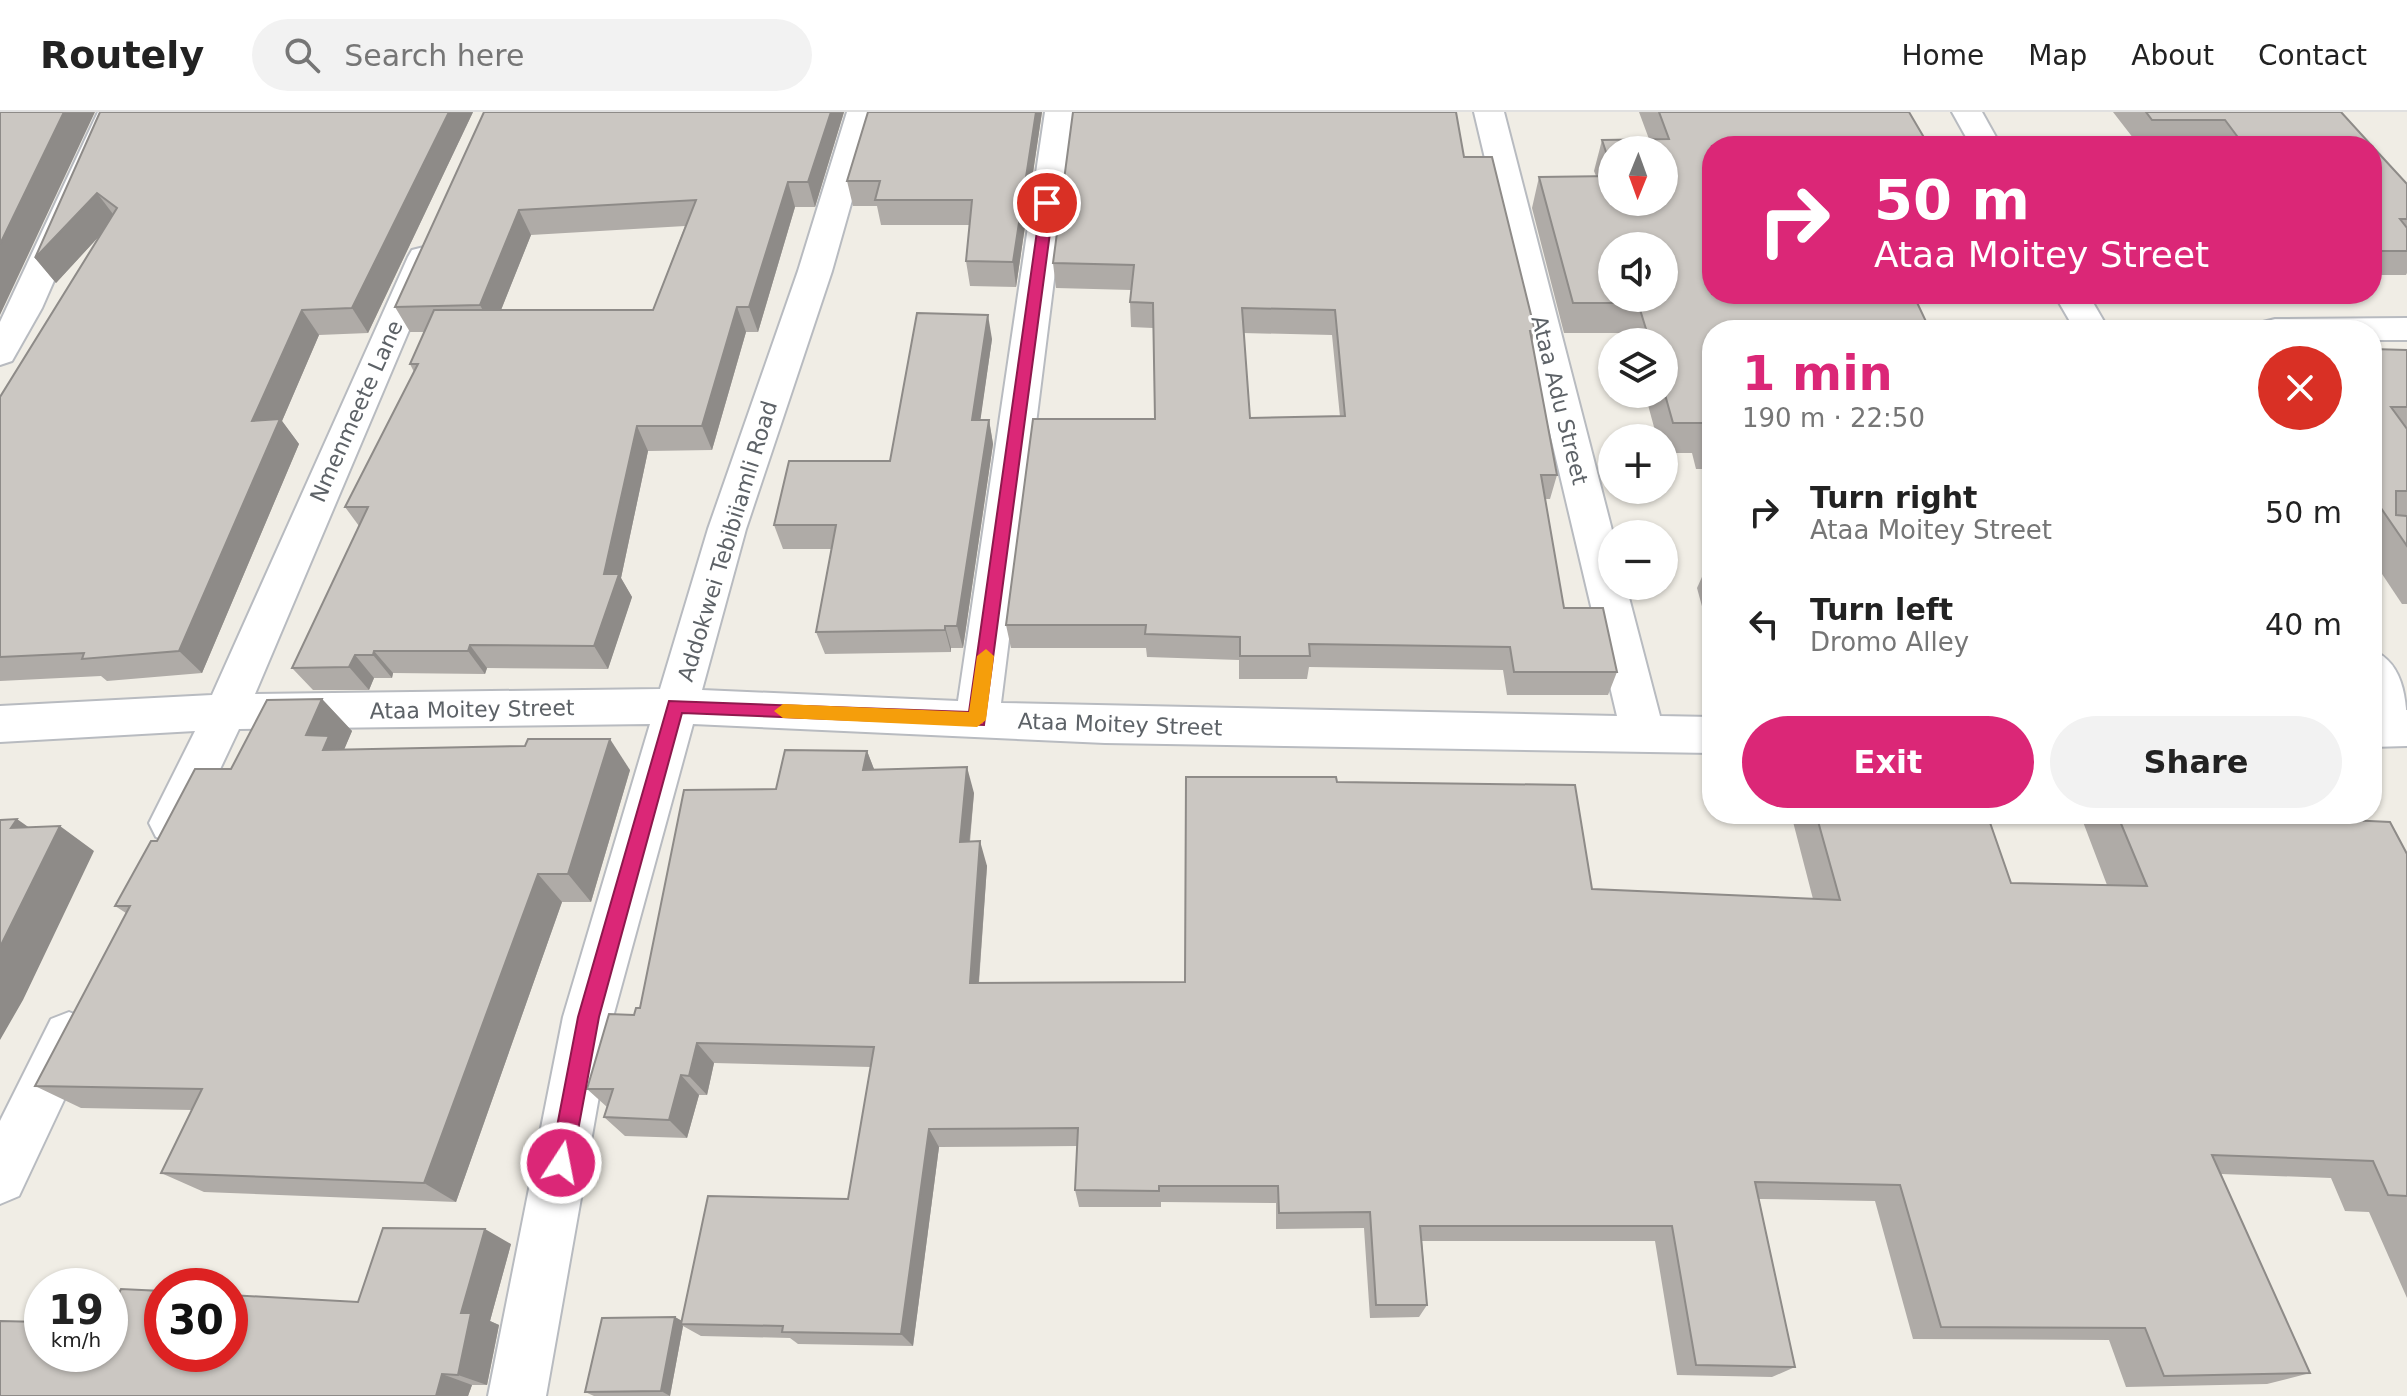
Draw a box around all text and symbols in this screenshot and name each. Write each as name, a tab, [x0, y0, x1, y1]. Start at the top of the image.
search box	[252, 19, 812, 91]
text: Routely	[40, 33, 204, 77]
icon: search	[280, 33, 324, 77]
text: Search here	[344, 38, 524, 73]
text: Home	[1901, 39, 1984, 72]
text: Map	[2028, 39, 2087, 72]
text: About	[2131, 39, 2214, 72]
text: Contact	[2258, 39, 2367, 72]
north arrow	[1598, 136, 1678, 216]
map controls	[1598, 136, 1678, 600]
text: 50 m	[1874, 167, 2030, 232]
icon: right	[1742, 168, 1846, 272]
pin	[1013, 169, 1081, 237]
icon: arrive	[1025, 181, 1069, 225]
button: sound	[1598, 232, 1678, 312]
text: Ataa Moitey Street	[1874, 234, 2209, 275]
street label: Ataa Adu Street	[1526, 313, 1593, 488]
street label: Nmenmeete Lane	[305, 316, 408, 506]
button: layers	[1598, 328, 1678, 408]
text: 1 min	[1742, 345, 1893, 401]
button: close	[2258, 346, 2342, 430]
street label: Addokwei Tebibiiamli Road	[673, 398, 782, 685]
text: 190 m · 22:50	[1742, 403, 1925, 433]
button: +	[1598, 424, 1678, 504]
text: Turn right	[1810, 480, 1977, 515]
icon: right	[1742, 490, 1786, 534]
text: 50 m	[2265, 495, 2342, 530]
text: Ataa Moitey Street	[1810, 515, 2052, 545]
button: −	[1598, 520, 1678, 600]
text: Turn left	[1810, 592, 1953, 627]
icon: left	[1742, 602, 1786, 646]
text: 40 m	[2265, 607, 2342, 642]
text: Dromo Alley	[1810, 627, 1969, 657]
street label: Ataa Moitey Street	[369, 695, 575, 724]
street label: Ataa Moitey Street	[1017, 708, 1223, 741]
button: Exit	[1742, 716, 2034, 808]
button: Share	[2050, 716, 2342, 808]
position arrow	[519, 1121, 603, 1205]
speed limit sign: 30	[144, 1268, 248, 1372]
text: 19	[48, 1287, 104, 1333]
text: km/h	[51, 1328, 101, 1352]

